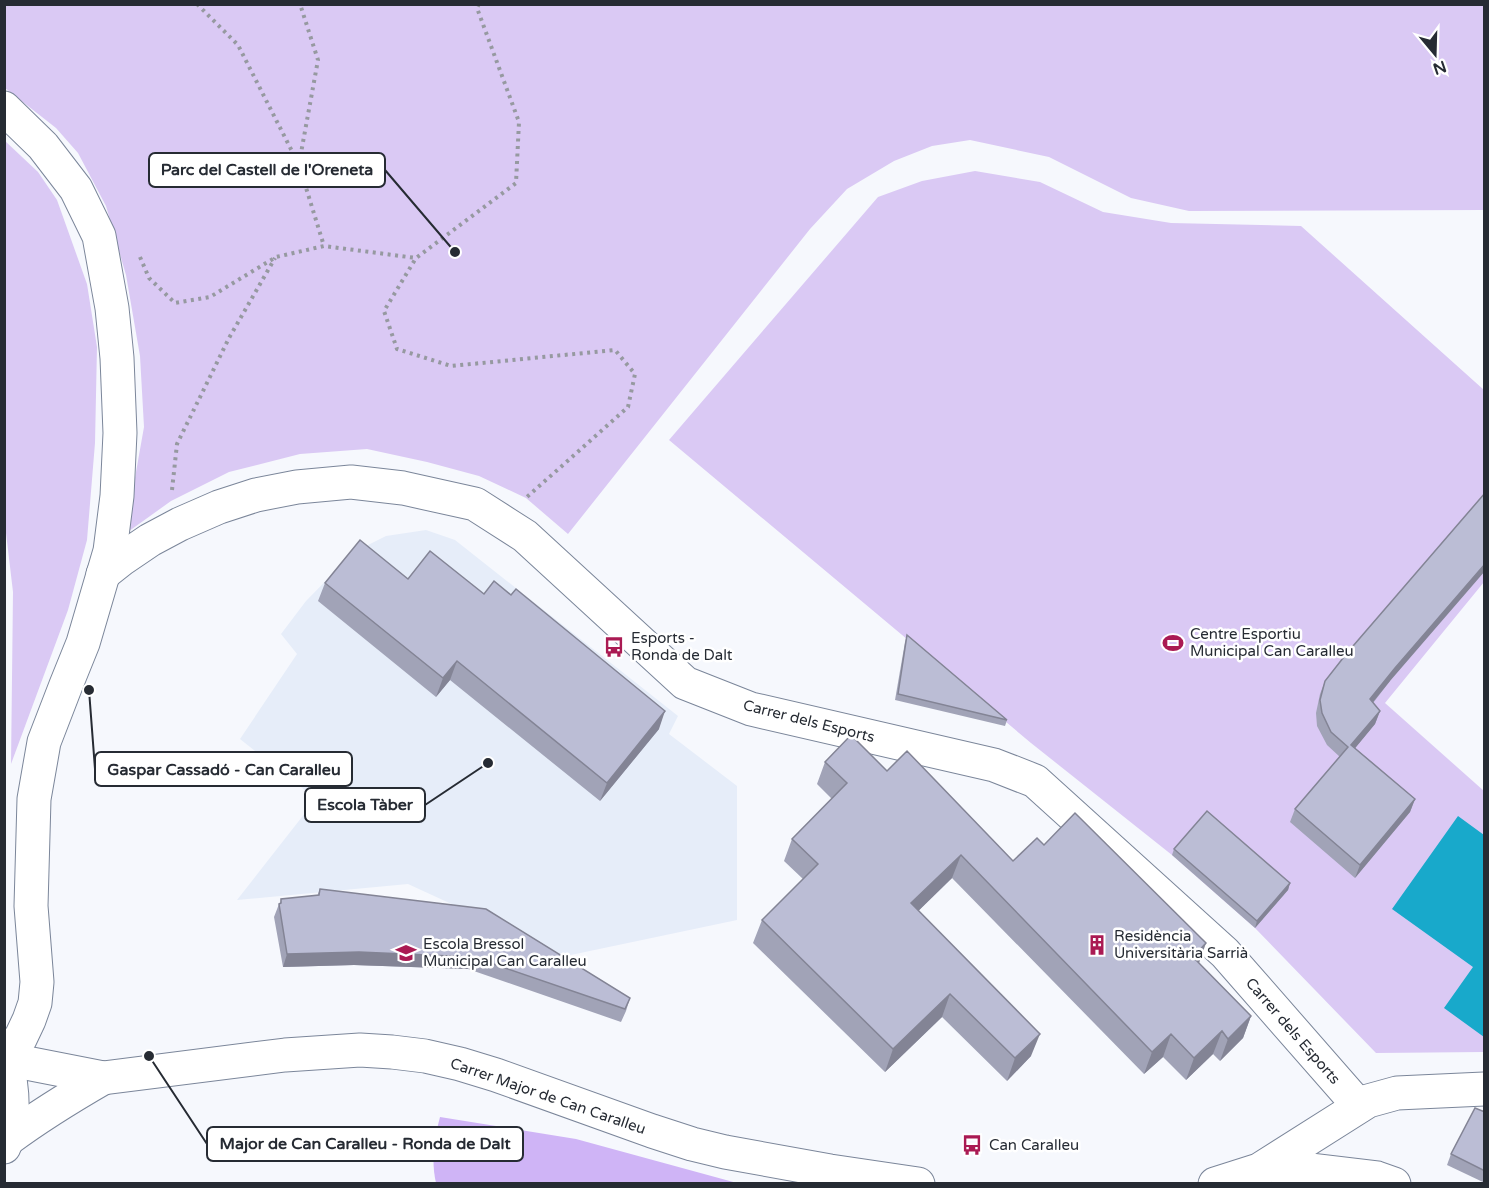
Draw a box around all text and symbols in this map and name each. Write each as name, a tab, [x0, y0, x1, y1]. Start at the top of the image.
north arrow	[1405, 24, 1465, 84]
text: N	[1430, 56, 1449, 79]
callout: Parc del Castell de l'Oreneta	[149, 153, 385, 187]
text: Parc del Castell de l'Oreneta	[161, 160, 373, 180]
place label: Centre Esportiu Municipal Can Caralleu	[1190, 625, 1354, 660]
place label: Esports - Ronda de Dalt	[631, 629, 733, 664]
sports icon: Centre Esportiu Municipal Can Caralleu	[1161, 631, 1185, 655]
bus stop icon: Esports - Ronda de Dalt	[602, 635, 626, 659]
street label: Carrer dels Esports	[741, 696, 877, 746]
callout: Gaspar Cassadó - Can Caralleu	[95, 752, 352, 786]
text: Gaspar Cassadó - Can Caralleu	[107, 760, 341, 780]
callout: Escola Tàber	[305, 788, 425, 822]
text: Escola Tàber	[317, 795, 414, 815]
place label: Residència Universitària Sarrià	[1114, 927, 1248, 962]
building icon: Residència Universitària Sarrià	[1085, 933, 1109, 957]
place label: Escola Bressol Municipal Can Caralleu	[423, 935, 587, 970]
school or university icon: Escola Bressol Municipal Can Caralleu	[394, 941, 418, 965]
street label: Carrer dels Esports	[1242, 974, 1344, 1088]
street label: Carrer Major de Can Caralleu	[448, 1054, 648, 1138]
callout: Major de Can Caralleu - Ronda de Dalt	[207, 1127, 523, 1161]
bus stop icon: Can Caralleu	[960, 1133, 984, 1157]
text: Major de Can Caralleu - Ronda de Dalt	[219, 1134, 511, 1154]
place label: Can Caralleu	[989, 1136, 1079, 1154]

